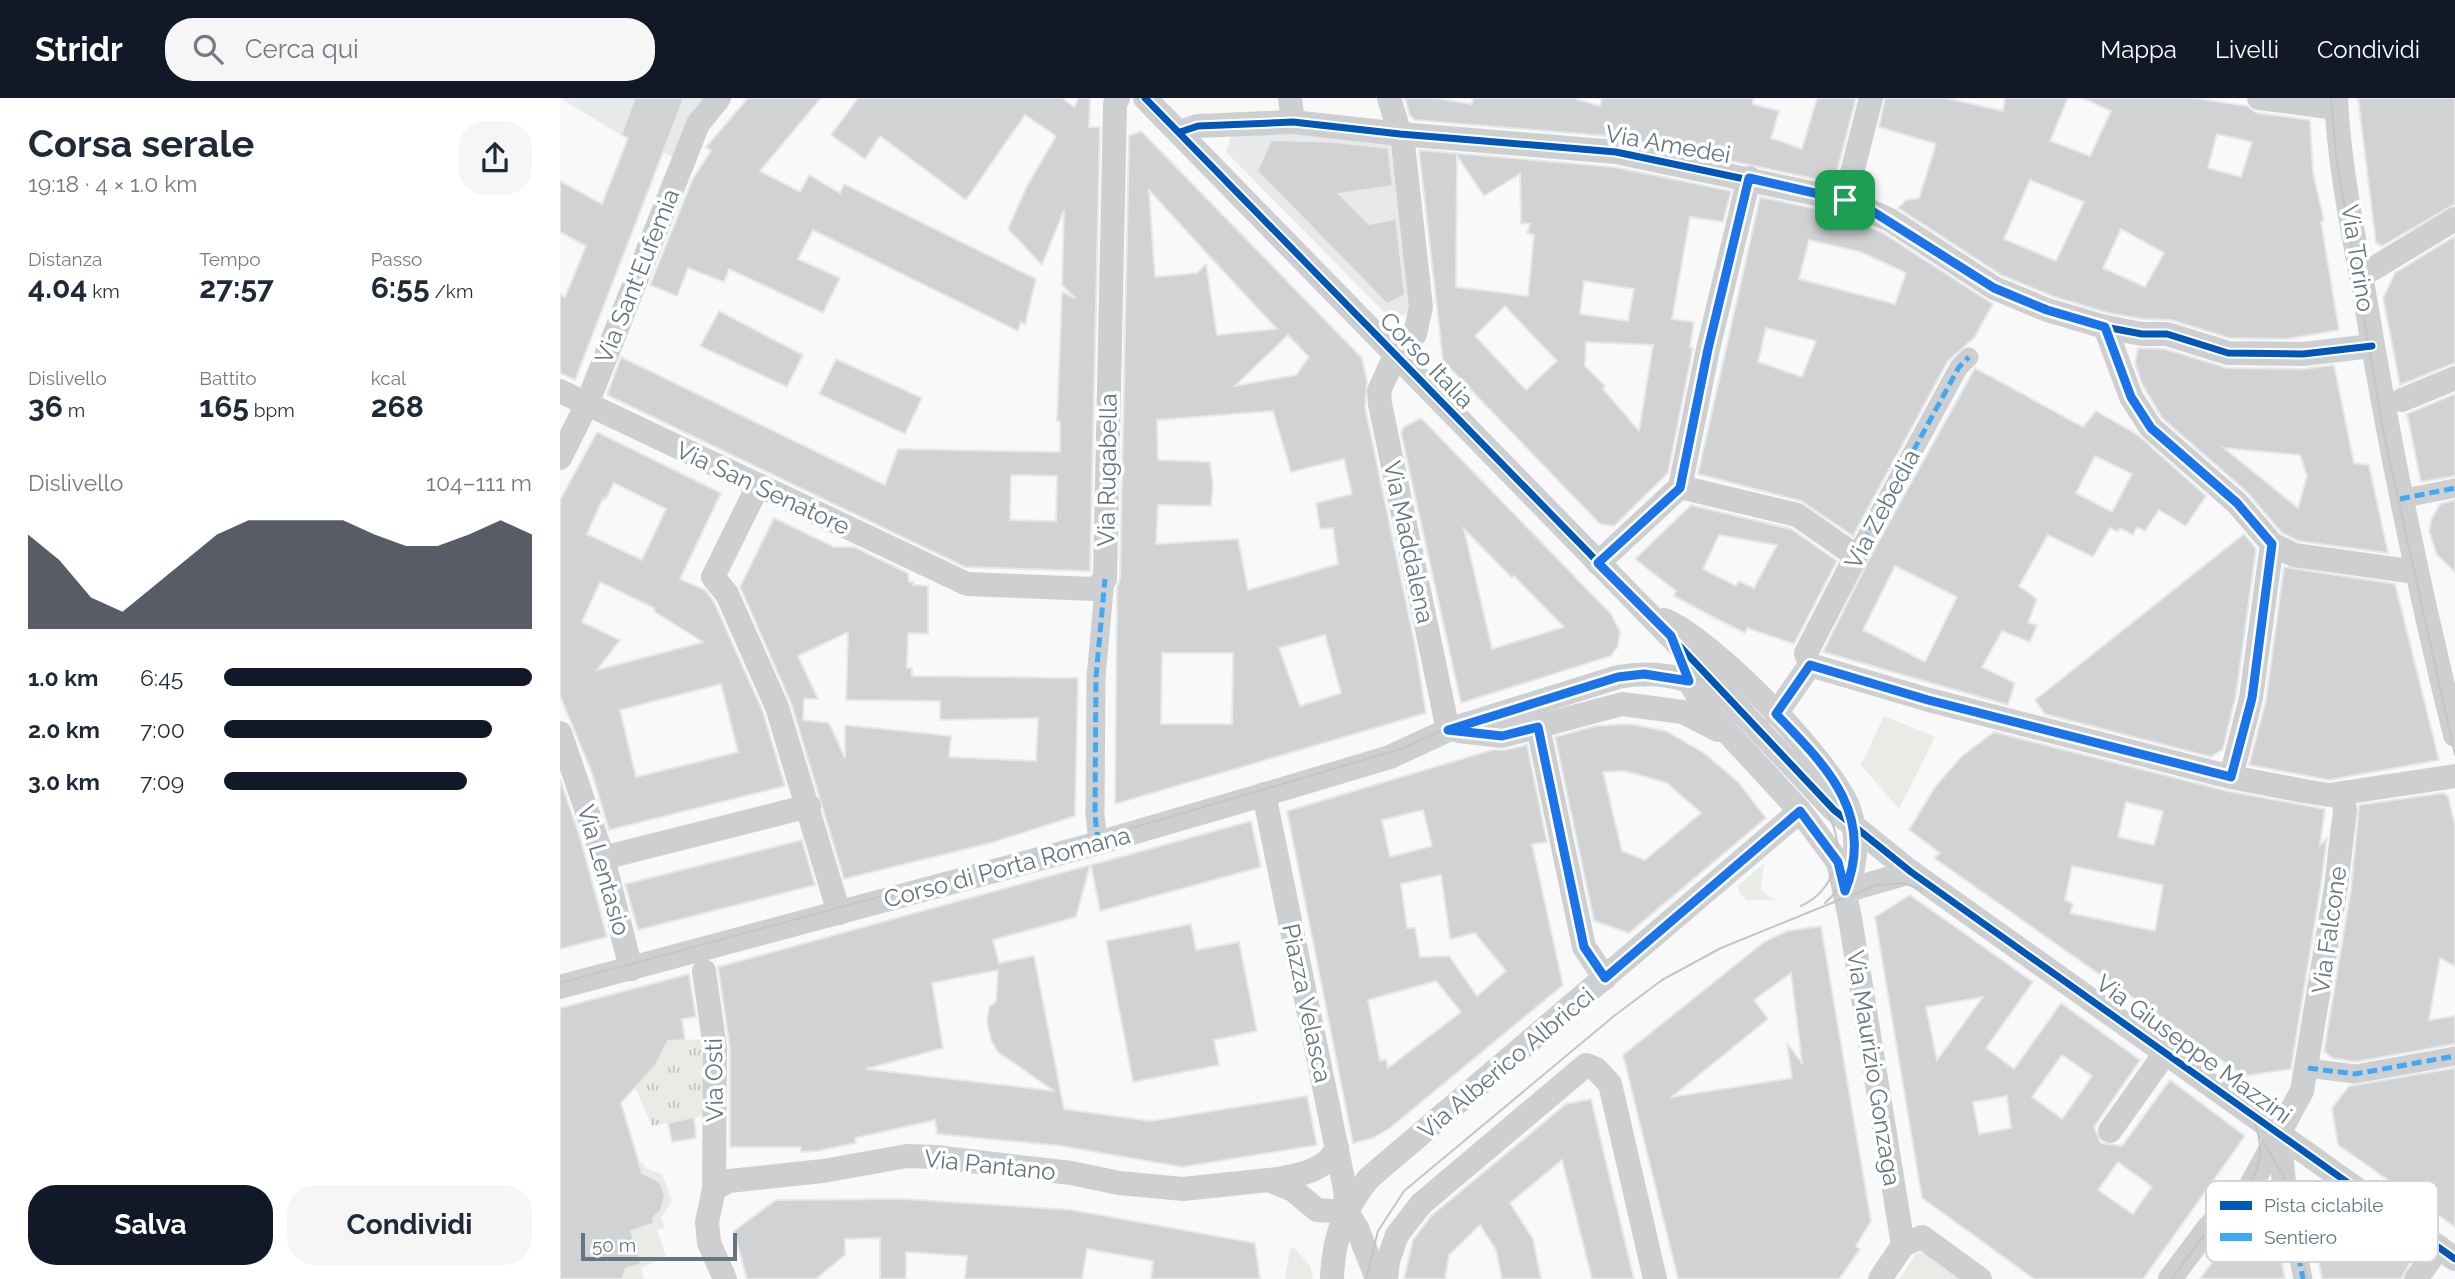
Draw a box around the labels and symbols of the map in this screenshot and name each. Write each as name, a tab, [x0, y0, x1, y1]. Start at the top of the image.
street label: Via Amedei	[1603, 119, 1733, 169]
pin	[1815, 170, 1875, 230]
street label: Via Sant'Eufemia	[589, 185, 685, 367]
street label: Via Torino	[2335, 202, 2381, 314]
street label: Corso Italia	[1374, 306, 1480, 414]
street label: Via Rugabella	[1091, 393, 1123, 547]
street label: Via San Senatore	[672, 435, 854, 541]
street label: Via Zebedia	[1838, 444, 1926, 574]
street label: Via Maddalena	[1378, 458, 1440, 626]
street label: Via Lentasio	[572, 801, 636, 939]
street label: Corso di Porta Romana	[881, 820, 1133, 914]
street label: Via Falcone	[2306, 864, 2352, 996]
street label: Piazza Velasca	[1276, 921, 1338, 1085]
street label: Via Maurizio Gonzaga	[1841, 948, 1907, 1188]
street label: Via Giuseppe Mazzini	[2090, 968, 2298, 1130]
street label: Via Alberico Albricci	[1412, 981, 1600, 1145]
street label: Via Osti	[699, 1038, 729, 1122]
street label: Via Pantano	[923, 1144, 1057, 1186]
legend	[2206, 1181, 2438, 1262]
text: Pista ciclabile	[2264, 1194, 2383, 1216]
text: Sentiero	[2264, 1226, 2337, 1248]
scale bar	[581, 1230, 737, 1262]

